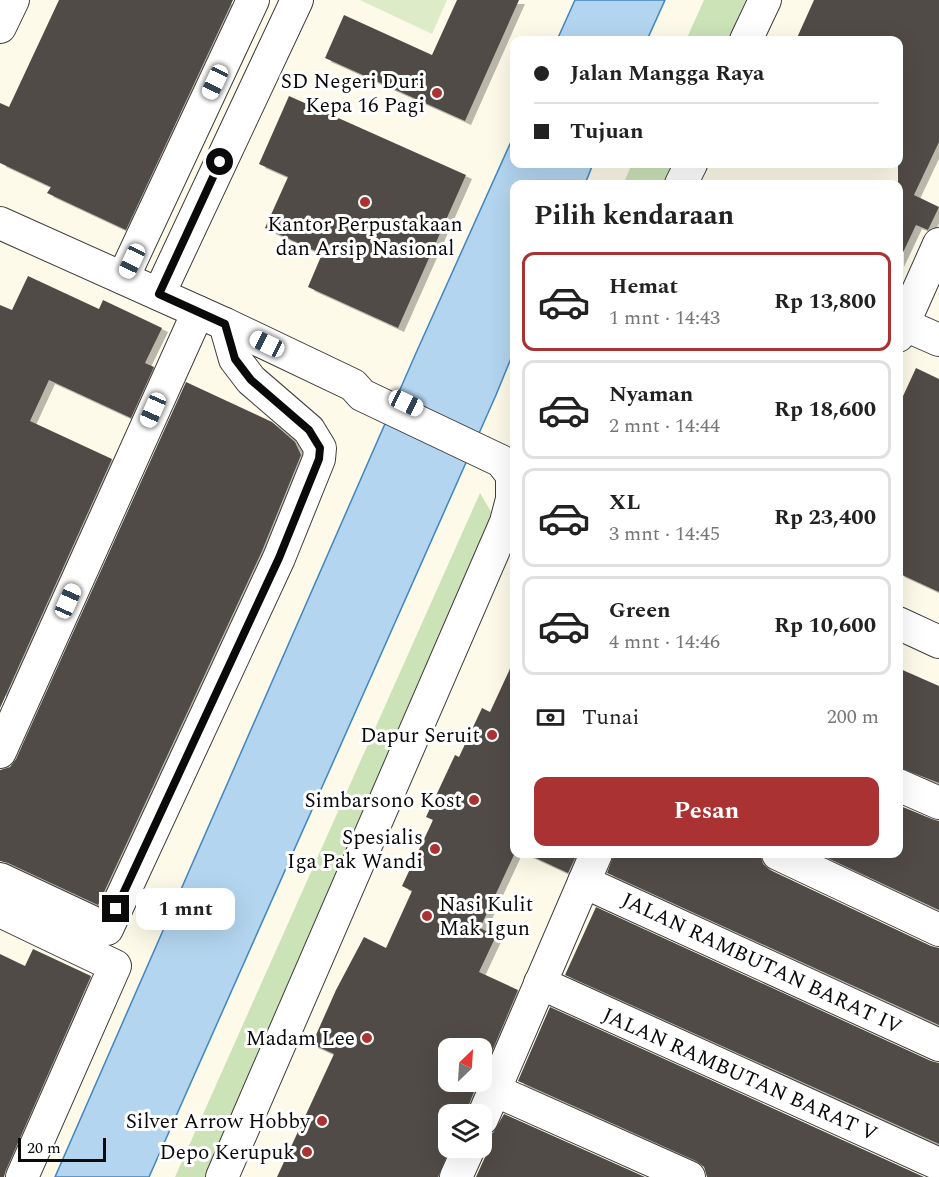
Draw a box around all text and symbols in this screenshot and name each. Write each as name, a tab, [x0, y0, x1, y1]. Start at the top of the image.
text: Jalan Mangga Raya	[570, 57, 764, 90]
car	[199, 62, 231, 102]
place label: SD Negeri Duri Kepa 16 Pagi	[281, 66, 425, 122]
marker: SD Negeri Duri Kepa 16 Pagi	[430, 86, 444, 100]
text: Tujuan	[570, 115, 643, 148]
route start	[206, 148, 233, 175]
marker: Kantor Perpustakaan dan Arsip Nasional	[358, 195, 372, 209]
text: Pilih kendaraan	[534, 195, 734, 237]
place label: Kantor Perpustakaan dan Arsip Nasional	[267, 209, 463, 265]
car	[116, 241, 148, 281]
text: Hemat	[609, 270, 678, 303]
icon: car	[537, 275, 591, 329]
text: Rp 13,800	[774, 285, 876, 318]
text: 1 mnt · 14:43	[609, 303, 720, 333]
car	[247, 328, 287, 360]
text: Nyaman	[609, 378, 693, 411]
icon: car	[537, 383, 591, 437]
car	[386, 387, 426, 419]
car	[137, 390, 169, 430]
text: Rp 18,600	[774, 393, 876, 426]
text: 2 mnt · 14:44	[609, 411, 720, 441]
text: XL	[609, 486, 640, 519]
icon: car	[537, 491, 591, 545]
text: Rp 23,400	[774, 501, 876, 534]
text: 3 mnt · 14:45	[609, 519, 720, 549]
car	[52, 581, 84, 621]
text: Green	[609, 594, 671, 627]
icon: car	[537, 599, 591, 653]
text: Rp 10,600	[774, 609, 876, 642]
text: 4 mnt · 14:46	[609, 627, 720, 657]
icon: cash	[534, 701, 567, 734]
text: Tunai	[582, 701, 639, 734]
text: 200 m	[827, 702, 879, 732]
place label: Dapur Seruit	[360, 720, 480, 752]
marker: Dapur Seruit	[485, 728, 499, 742]
button: Pesan	[534, 777, 879, 846]
place label: Simbarsono Kost	[304, 785, 462, 817]
marker: Simbarsono Kost	[467, 793, 481, 807]
place label: Spesialis Iga Pak Wandi	[287, 822, 423, 878]
marker: Spesialis Iga Pak Wandi	[428, 842, 442, 856]
street label: JALAN RAMBUTAN BARAT IV	[616, 885, 907, 1043]
callout: 1 mnt	[137, 888, 236, 930]
place label: Nasi Kulit Mak Igun	[439, 889, 533, 945]
text: 1 mnt	[158, 894, 213, 924]
route end	[102, 895, 129, 922]
marker: Nasi Kulit Mak Igun	[420, 909, 434, 923]
street label: JALAN RAMBUTAN BARAT V	[597, 1000, 882, 1150]
place label: Madam Lee	[246, 1023, 355, 1055]
marker: Madam Lee	[360, 1031, 374, 1045]
north arrow	[438, 1038, 492, 1092]
map controls	[438, 1038, 492, 1158]
button: layers	[438, 1104, 492, 1158]
place label: Silver Arrow Hobby	[126, 1106, 311, 1138]
marker: Silver Arrow Hobby	[315, 1114, 329, 1128]
scale bar	[18, 1135, 106, 1162]
text: 20 m	[27, 1136, 61, 1160]
place label: Depo Kerupuk	[160, 1137, 295, 1169]
marker: Depo Kerupuk	[300, 1145, 314, 1159]

